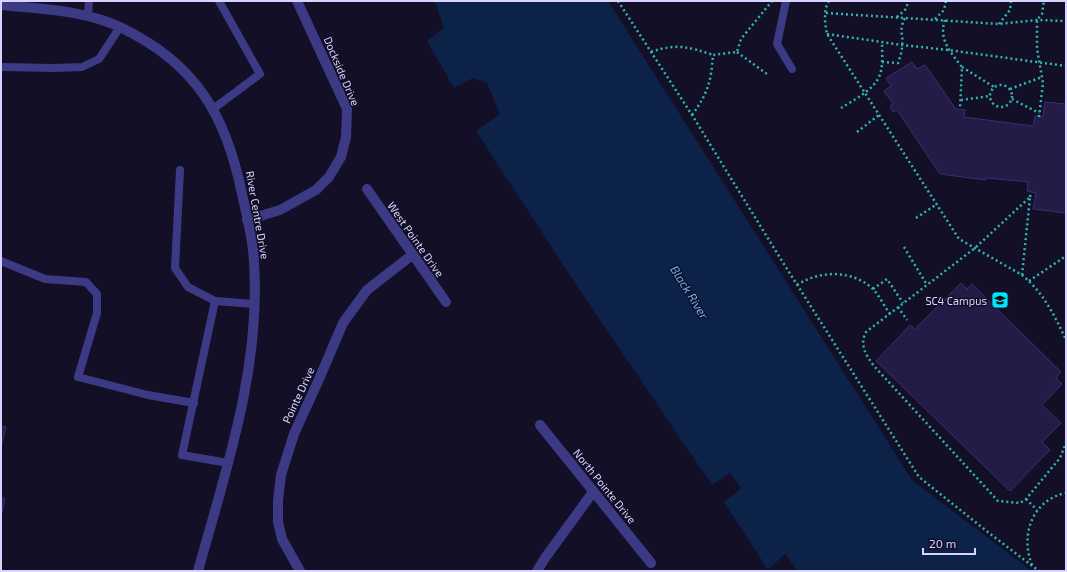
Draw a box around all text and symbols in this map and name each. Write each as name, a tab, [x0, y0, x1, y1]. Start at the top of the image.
street label: Dockside Drive	[322, 35, 362, 108]
street label: River Centre Drive	[244, 170, 272, 260]
street label: West Pointe Drive	[385, 199, 447, 279]
water label: Black River	[668, 263, 712, 322]
school or university icon: SC4 Campus	[990, 290, 1010, 310]
place label: SC4 Campus	[925, 294, 987, 307]
street label: Pointe Drive	[279, 365, 317, 425]
street label: North Pointe Drive	[571, 446, 639, 526]
scale bar	[923, 530, 975, 556]
text: 20 m	[929, 536, 956, 550]

